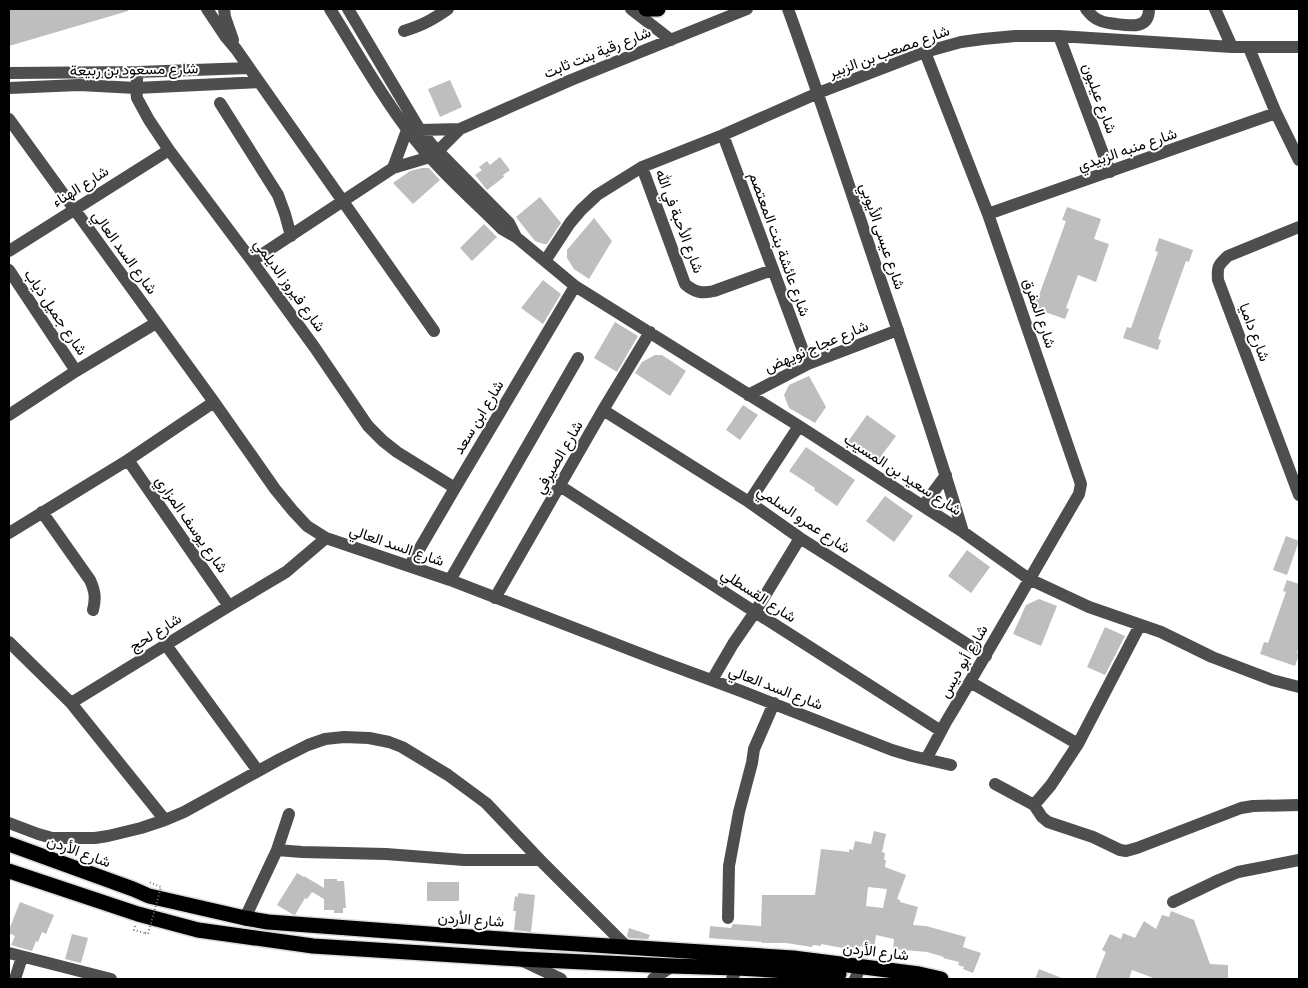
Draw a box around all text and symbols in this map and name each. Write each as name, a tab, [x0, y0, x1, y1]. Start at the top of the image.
street label: شارع مصعب بن الزبير	[825, 19, 953, 84]
street label: شارع رقية بنت ثابت	[540, 21, 654, 84]
street label: شارع مسعود بن ربيعة	[70, 57, 199, 82]
street label: شارع عيلبون	[1077, 60, 1122, 136]
street label: شارع منبه الزبيدي	[1074, 122, 1181, 179]
street label: شارع الهناء	[48, 160, 113, 213]
street label: شارع الأحبة في الله	[648, 166, 710, 277]
street label: شارع عائشة بنت المعتصم	[743, 169, 816, 320]
street label: شارع عيسى الأيوبي	[852, 180, 911, 293]
street label: شارع السد العالي	[85, 206, 163, 300]
street label: شارع فيروز الديلمي	[247, 234, 331, 338]
street label: شارع جميل ذياب	[19, 265, 93, 360]
street label: شارع المفرق	[1017, 275, 1062, 351]
street label: شارع داميا	[1233, 300, 1276, 365]
street label: شارع عجاج نويهض	[761, 315, 872, 378]
street label: شارع ابن سعد	[448, 376, 509, 459]
street label: شارع الصيرفي	[529, 416, 590, 499]
street label: شارع سعيد بن المسيب	[839, 428, 966, 521]
street label: شارع يوسف المزاري	[148, 471, 234, 579]
street label: شارع عمرو السلمي	[751, 480, 855, 561]
street label: شارع السد العالي	[346, 519, 447, 574]
street label: شارع القسطلي	[716, 563, 801, 630]
street label: شارع لحج	[125, 608, 186, 657]
street label: شارع أبو ديس	[934, 620, 993, 702]
street label: شارع السد العالي	[725, 659, 826, 717]
street label: شارع الأردن	[44, 830, 114, 873]
street label: شارع الأردن	[437, 906, 505, 933]
street label: شارع الأردن	[842, 937, 910, 966]

